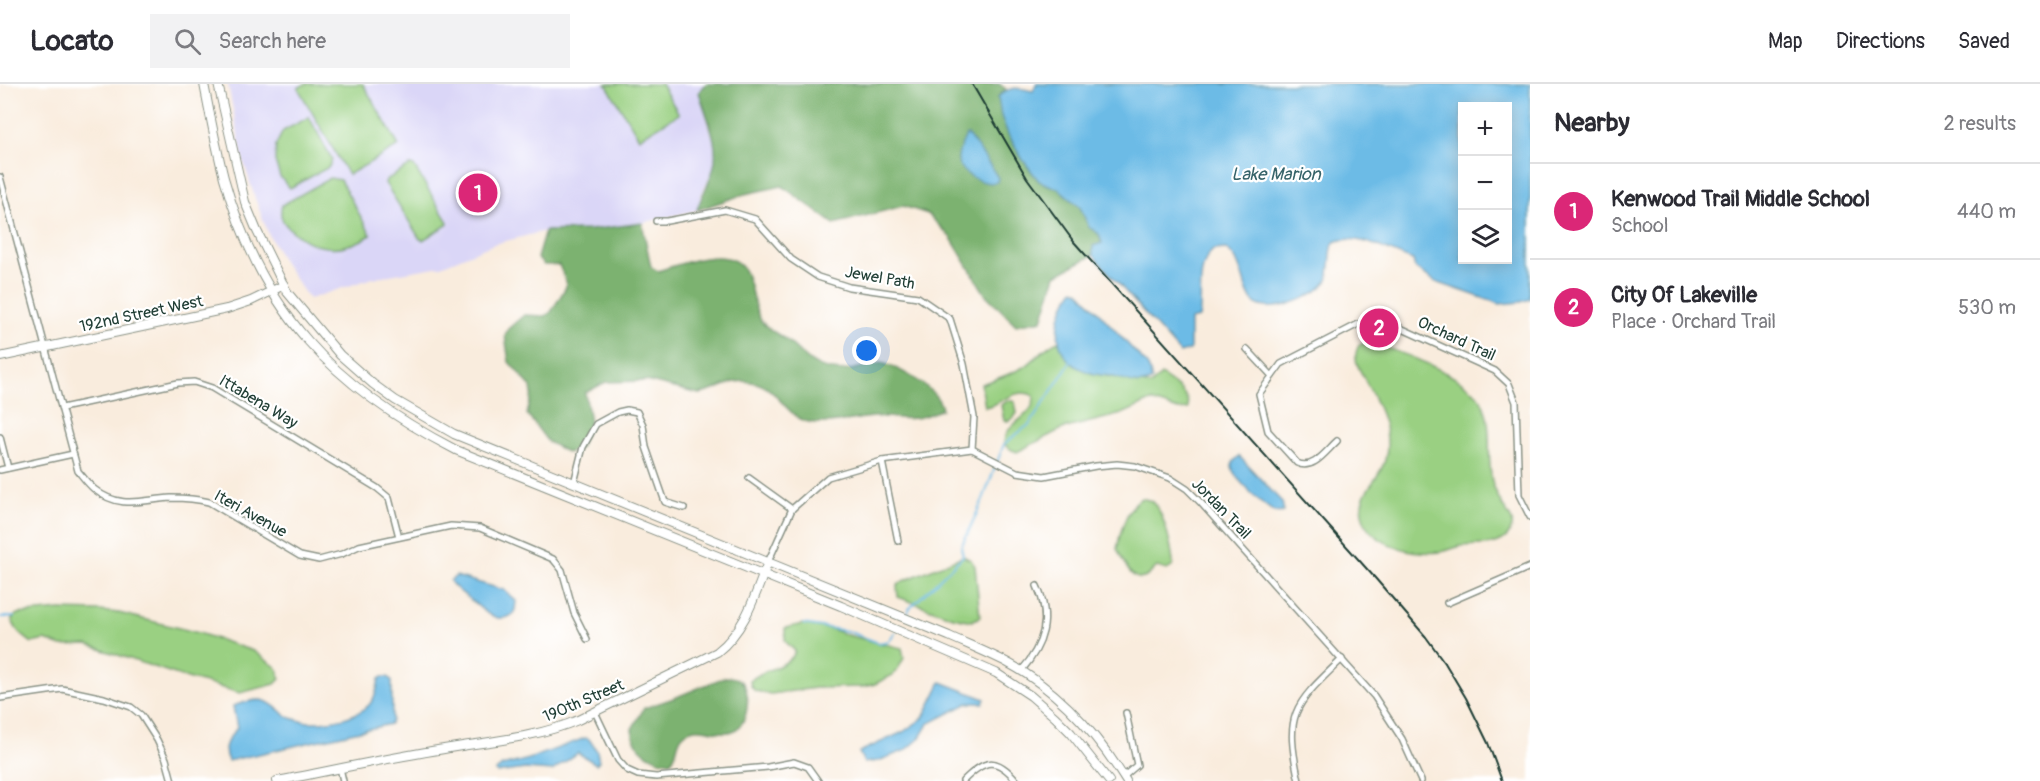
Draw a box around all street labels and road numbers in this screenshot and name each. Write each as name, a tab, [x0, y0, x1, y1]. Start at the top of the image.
street label: Jewel Path	[843, 262, 916, 294]
street label: 192nd Street West	[78, 291, 205, 337]
street label: Orchard Trail	[1414, 312, 1499, 366]
street label: Ittabena Way	[216, 371, 302, 433]
street label: Jordan Trail	[1187, 474, 1255, 543]
street label: Iteri Avenue	[211, 486, 290, 542]
street label: 190th Street	[540, 675, 627, 727]

